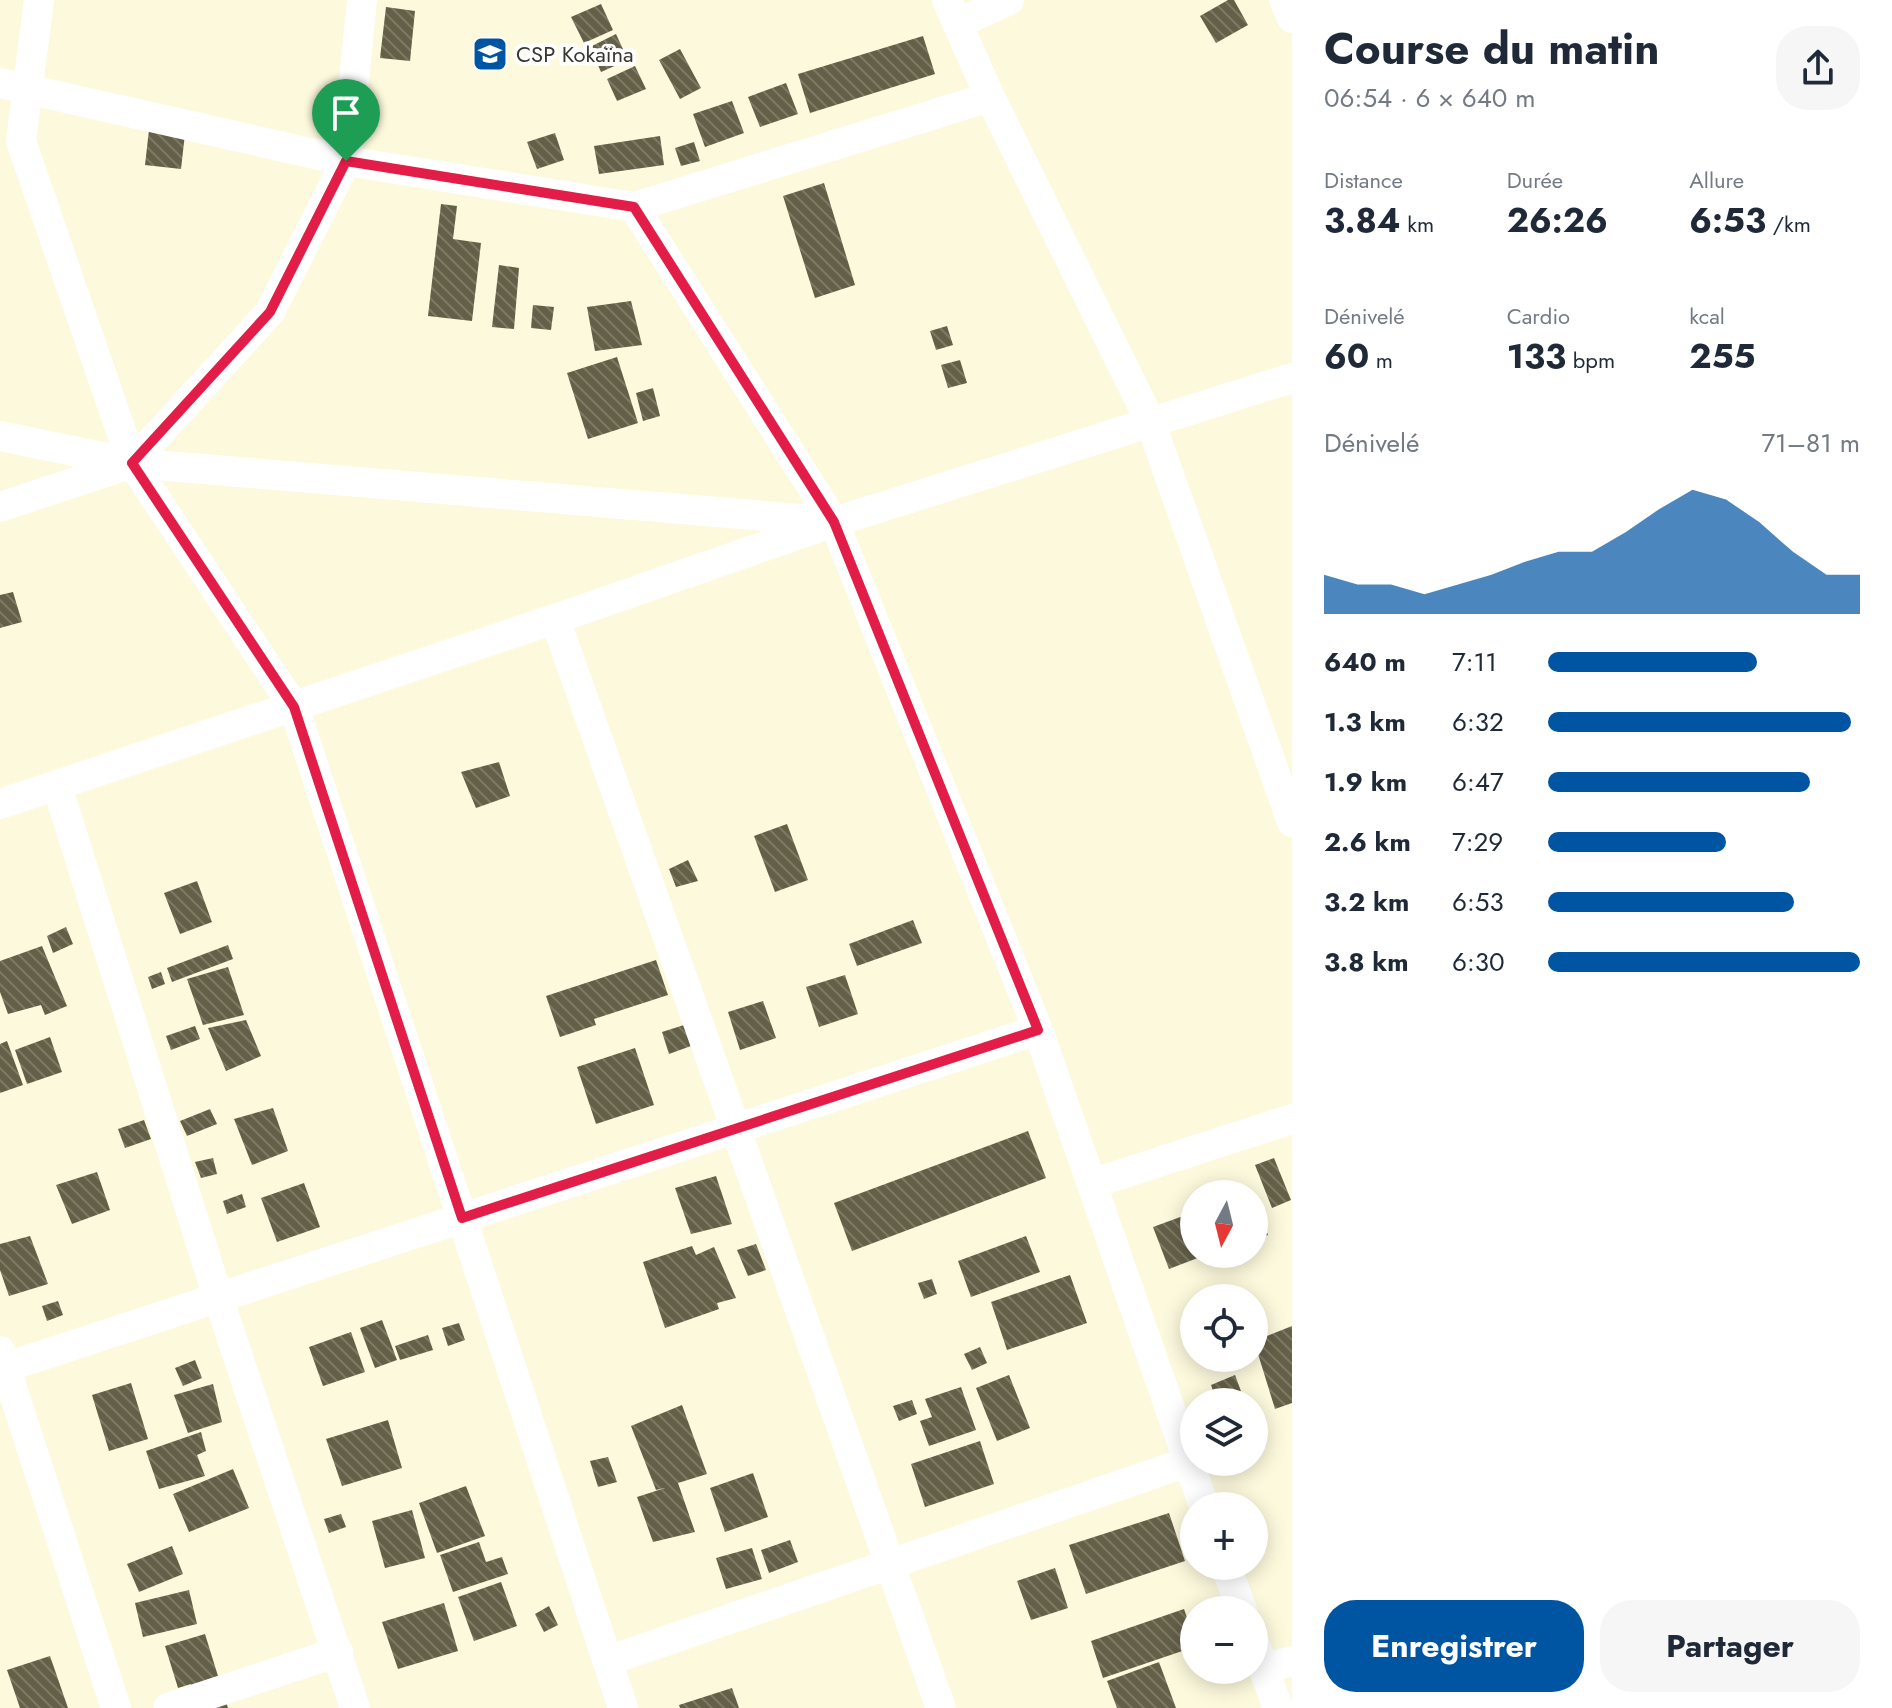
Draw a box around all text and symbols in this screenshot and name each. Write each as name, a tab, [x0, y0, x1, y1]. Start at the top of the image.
text: Course du matin	[1324, 17, 1660, 81]
button: share	[1776, 26, 1860, 110]
school or university icon: CSP Kokaïna	[471, 35, 509, 73]
place label: CSP Kokaïna	[516, 38, 634, 70]
pin	[312, 79, 380, 161]
text: 06:54 · 6 × 640 m	[1324, 79, 1535, 117]
icon: arrive	[324, 91, 368, 135]
text: Distance	[1324, 164, 1403, 196]
text: Durée	[1507, 164, 1563, 196]
text: Allure	[1689, 164, 1744, 196]
text: 3.84	[1324, 196, 1401, 245]
text: 26:26	[1507, 196, 1608, 245]
text: 6:53	[1689, 196, 1766, 245]
text: km	[1401, 208, 1434, 240]
text: /km	[1766, 208, 1811, 240]
text: Dénivelé	[1324, 300, 1405, 332]
text: Cardio	[1507, 300, 1570, 332]
text: kcal	[1689, 300, 1725, 332]
text: 60	[1324, 332, 1369, 381]
text: 133	[1507, 332, 1566, 381]
text: 255	[1689, 332, 1756, 381]
text: m	[1369, 344, 1393, 376]
text: bpm	[1566, 344, 1615, 376]
text: Dénivelé	[1324, 424, 1419, 462]
text: 71–81 m	[1761, 424, 1860, 462]
text: 640 m	[1324, 643, 1406, 681]
text: 7:11	[1452, 643, 1497, 681]
text: 1.3 km	[1324, 703, 1406, 741]
text: 6:32	[1452, 703, 1504, 741]
text: 1.9 km	[1324, 763, 1407, 801]
text: 6:47	[1452, 763, 1504, 801]
text: 2.6 km	[1324, 823, 1411, 861]
text: 7:29	[1452, 823, 1503, 861]
text: 3.2 km	[1324, 883, 1409, 921]
text: 6:53	[1452, 883, 1504, 921]
text: 3.8 km	[1324, 943, 1409, 981]
text: 6:30	[1452, 943, 1505, 981]
north arrow	[1180, 1180, 1268, 1268]
map controls	[1180, 1180, 1268, 1684]
button: locate	[1180, 1284, 1268, 1372]
button: layers	[1180, 1388, 1268, 1476]
button: +	[1180, 1492, 1268, 1580]
button: −	[1180, 1596, 1268, 1684]
button: Enregistrer	[1324, 1600, 1584, 1692]
button: Partager	[1600, 1600, 1860, 1692]

